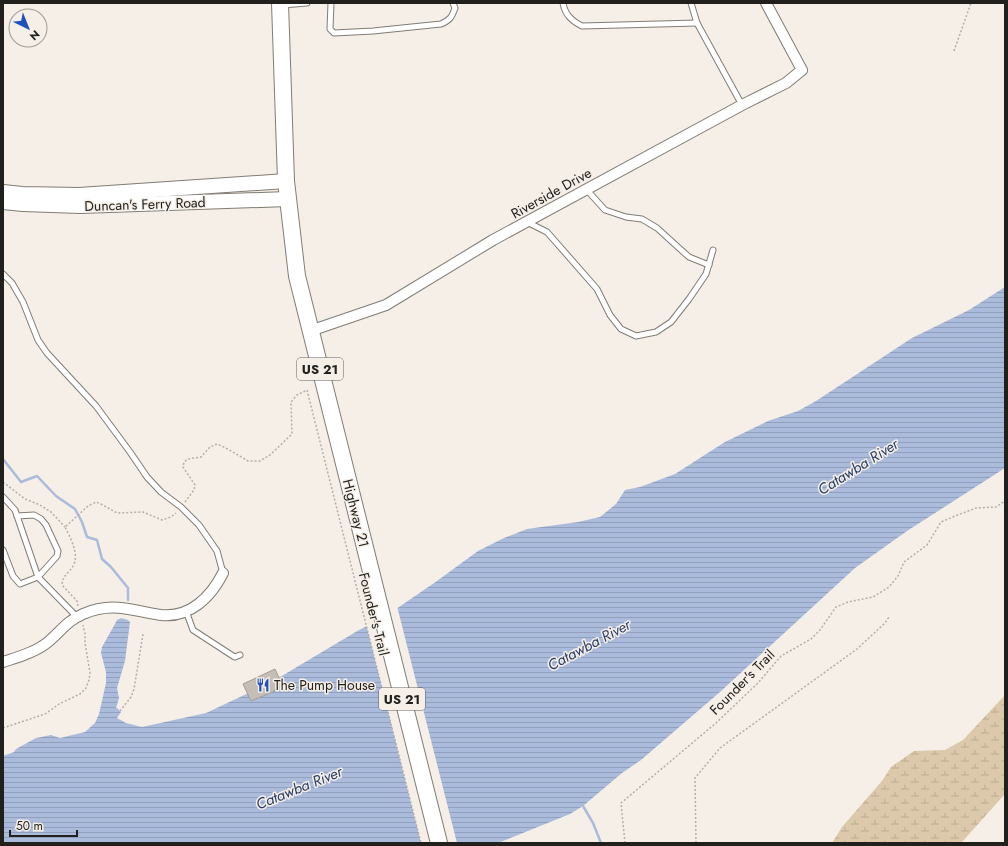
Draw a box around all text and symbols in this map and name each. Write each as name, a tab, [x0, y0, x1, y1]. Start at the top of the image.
north arrow	[8, 8, 48, 48]
text: N	[26, 26, 43, 44]
street label: Riverside Drive	[507, 163, 595, 223]
street label: Duncan's Ferry Road	[84, 192, 206, 216]
road number: US 21	[297, 358, 343, 380]
water label: Catawba River	[813, 433, 904, 501]
street label: Highway 21	[338, 477, 374, 549]
street label: Founder's Trail	[354, 570, 394, 658]
water label: Catawba River	[543, 613, 635, 676]
street label: Founder's Trail	[705, 645, 779, 719]
place label: The Pump House	[274, 675, 375, 695]
restaurant icon: The Pump House	[255, 677, 271, 693]
road number: US 21	[379, 688, 425, 710]
water label: Catawba River	[252, 760, 347, 815]
scale bar	[10, 812, 77, 838]
text: 50 m	[16, 817, 43, 835]

